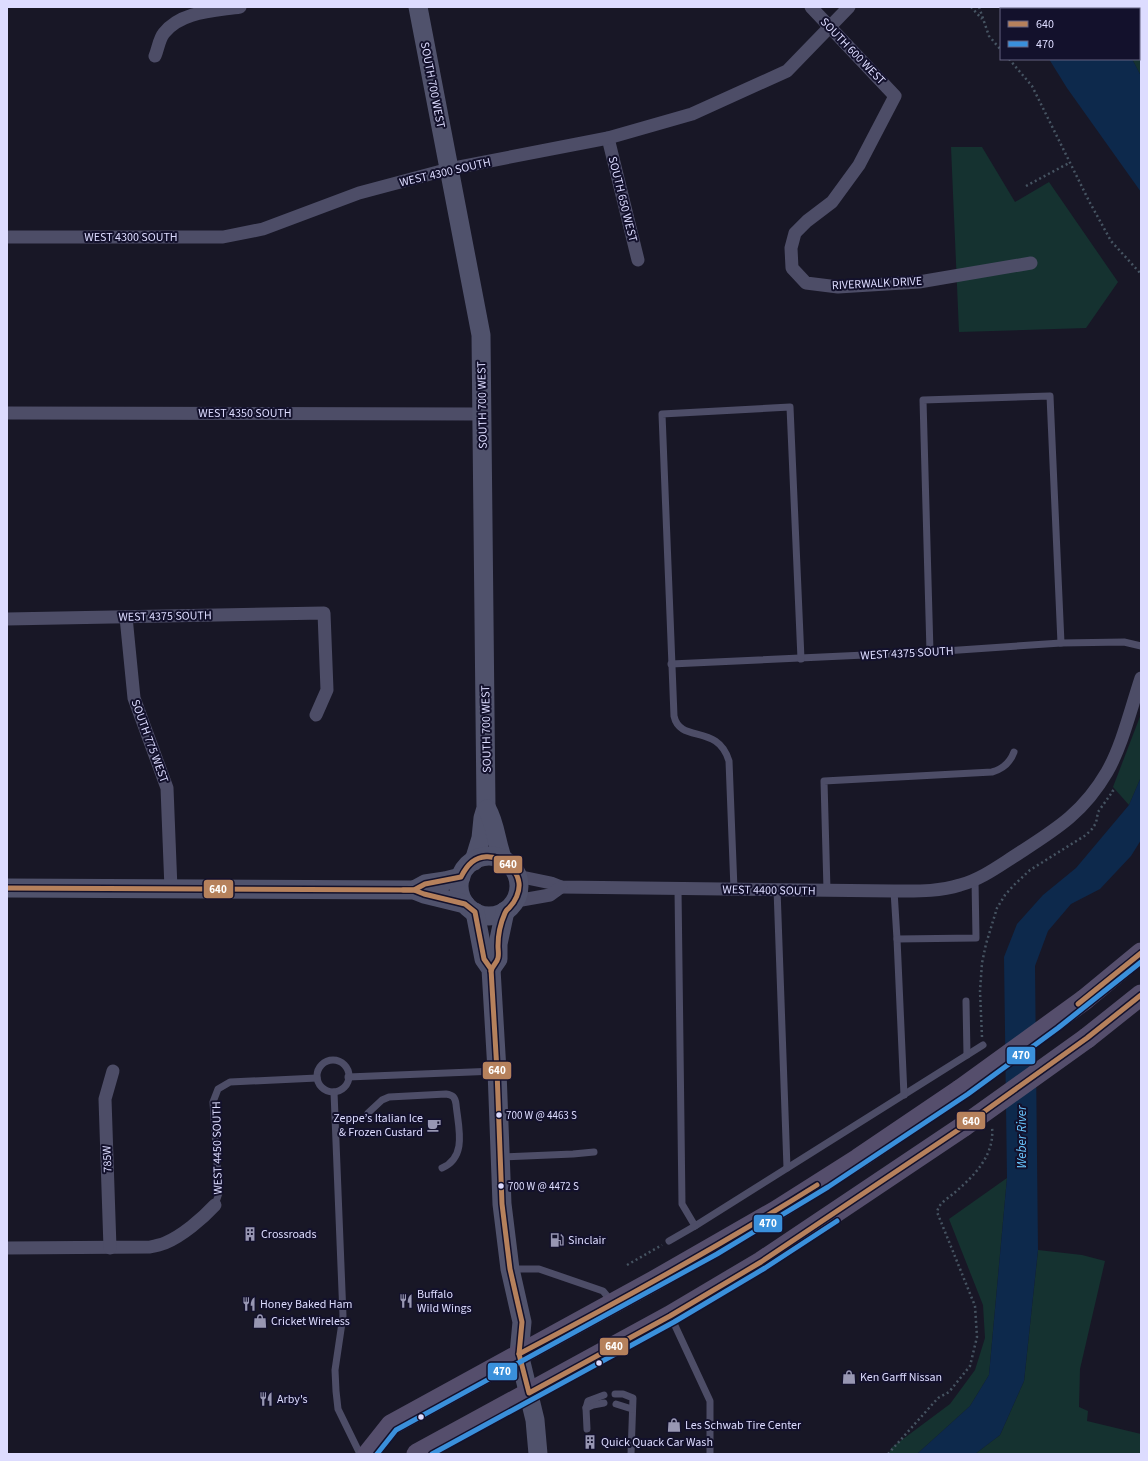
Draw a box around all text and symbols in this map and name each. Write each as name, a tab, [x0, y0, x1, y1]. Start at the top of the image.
legend	[1000, 8, 1140, 60]
street label: SOUTH 600 WEST	[816, 14, 890, 89]
text: 640	[1036, 16, 1054, 33]
text: 470	[1036, 36, 1054, 53]
street label: SOUTH 700 WEST	[416, 41, 449, 130]
street label: WEST 4300 SOUTH	[398, 154, 493, 191]
street label: SOUTH 650 WEST	[604, 155, 641, 244]
street label: WEST 4300 SOUTH	[84, 229, 178, 246]
street label: RIVERWALK DRIVE	[831, 273, 923, 294]
street label: SOUTH 700 WEST	[473, 361, 492, 449]
street label: WEST 4350 SOUTH	[198, 405, 292, 422]
street label: WEST 4375 SOUTH	[118, 607, 212, 626]
street label: WEST 4375 SOUTH	[860, 643, 954, 664]
street label: SOUTH 700 WEST	[477, 685, 496, 773]
street label: SOUTH 775 WEST	[127, 697, 173, 786]
line badge: 640	[493, 855, 523, 874]
text: 640	[499, 857, 517, 872]
line badge: 640	[203, 879, 234, 899]
street label: WEST 4400 SOUTH	[722, 881, 816, 900]
text: 640	[209, 882, 227, 897]
line badge: 470	[1006, 1046, 1036, 1065]
text: 470	[1012, 1048, 1030, 1063]
line badge: 640	[482, 1061, 512, 1080]
text: 640	[488, 1063, 506, 1078]
street label: WEST 4450 SOUTH	[208, 1101, 227, 1195]
water label: Weber River	[1013, 1105, 1031, 1169]
place label: 700 W @ 4463 S	[506, 1108, 577, 1123]
place label: Zeppe’s Italian Ice & Frozen Custard	[333, 1110, 423, 1141]
marker: 700 W @ 4463 S	[494, 1110, 504, 1120]
line badge: 640	[956, 1111, 986, 1130]
text: 640	[962, 1114, 980, 1129]
cafe icon: Zeppe’s Italian Ice & Frozen Custard	[426, 1117, 442, 1133]
street label: 785W	[99, 1144, 116, 1173]
place label: 700 W @ 4472 S	[508, 1179, 579, 1194]
marker: 700 W @ 4472 S	[496, 1181, 506, 1191]
line badge: 470	[753, 1214, 783, 1233]
text: 470	[759, 1216, 777, 1231]
building icon: Crossroads	[242, 1226, 258, 1242]
place label: Crossroads	[261, 1226, 317, 1243]
fuel station icon: Sinclair	[549, 1232, 565, 1248]
place label: Sinclair	[568, 1232, 606, 1249]
place label: Buffalo Wild Wings	[417, 1286, 472, 1317]
restaurant icon: Buffalo Wild Wings	[398, 1293, 414, 1309]
restaurant icon: Honey Baked Ham	[241, 1296, 257, 1312]
place label: Honey Baked Ham	[260, 1296, 353, 1313]
shop icon: Cricket Wireless	[252, 1313, 268, 1329]
place label: Cricket Wireless	[271, 1313, 350, 1330]
line badge: 640	[599, 1337, 629, 1356]
text: 640	[605, 1339, 623, 1354]
unlabelled marker	[594, 1358, 604, 1368]
line badge: 470	[487, 1362, 518, 1381]
text: 470	[493, 1364, 511, 1379]
shop icon: Ken Garff Nissan	[841, 1369, 857, 1385]
place label: Ken Garff Nissan	[860, 1369, 942, 1386]
restaurant icon: Arby's	[258, 1391, 274, 1407]
place label: Arby's	[277, 1391, 308, 1408]
unlabelled marker	[416, 1412, 426, 1422]
shop icon: Les Schwab Tire Center	[666, 1417, 682, 1433]
place label: Les Schwab Tire Center	[685, 1417, 802, 1434]
building icon: Quick Quack Car Wash	[582, 1434, 598, 1450]
place label: Quick Quack Car Wash	[601, 1434, 713, 1451]

